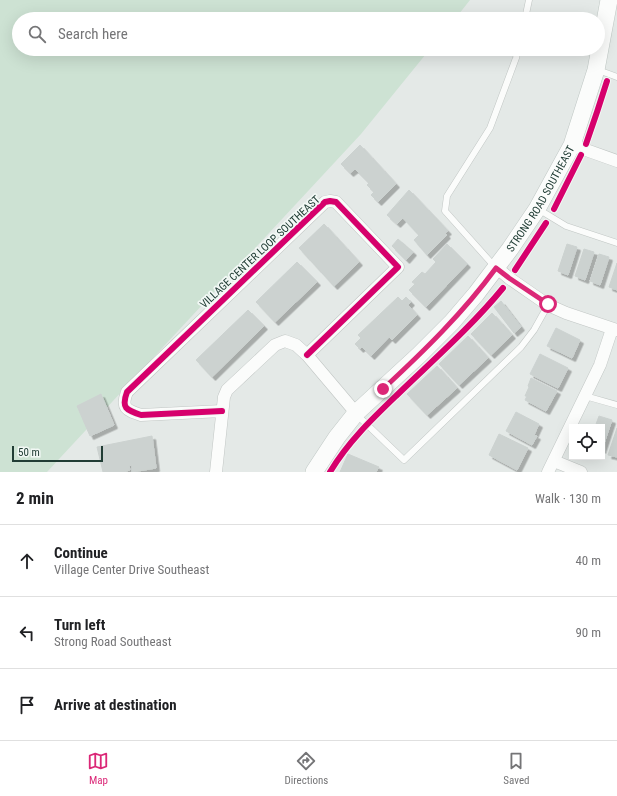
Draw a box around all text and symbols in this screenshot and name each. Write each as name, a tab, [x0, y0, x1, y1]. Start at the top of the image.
search box	[12, 12, 605, 56]
icon: search	[26, 23, 48, 45]
text: Search here	[58, 25, 128, 43]
street label: STRONG ROAD SOUTHEAST	[504, 143, 577, 254]
street label: VILLAGE CENTER LOOP SOUTHEAST	[197, 193, 323, 311]
route start	[539, 295, 557, 313]
route end	[374, 380, 392, 398]
map controls	[569, 424, 605, 460]
button: locate	[569, 424, 605, 460]
scale bar	[12, 444, 103, 463]
text: 50 m	[18, 446, 40, 459]
text: 2 min	[16, 488, 54, 508]
text: Walk · 130 m	[535, 491, 601, 506]
text: Continue	[54, 544, 108, 562]
icon: ahead	[16, 550, 38, 572]
text: 40 m	[575, 553, 601, 568]
text: Village Center Drive Southeast	[54, 562, 209, 577]
text: Turn left	[54, 616, 105, 634]
icon: left	[16, 622, 38, 644]
text: 90 m	[575, 625, 601, 640]
text: Strong Road Southeast	[54, 634, 172, 649]
icon: arrive	[16, 694, 38, 716]
text: Arrive at destination	[54, 696, 177, 714]
tab: Map	[87, 750, 109, 787]
tab: Directions	[284, 750, 328, 787]
tab: Saved	[503, 750, 530, 787]

